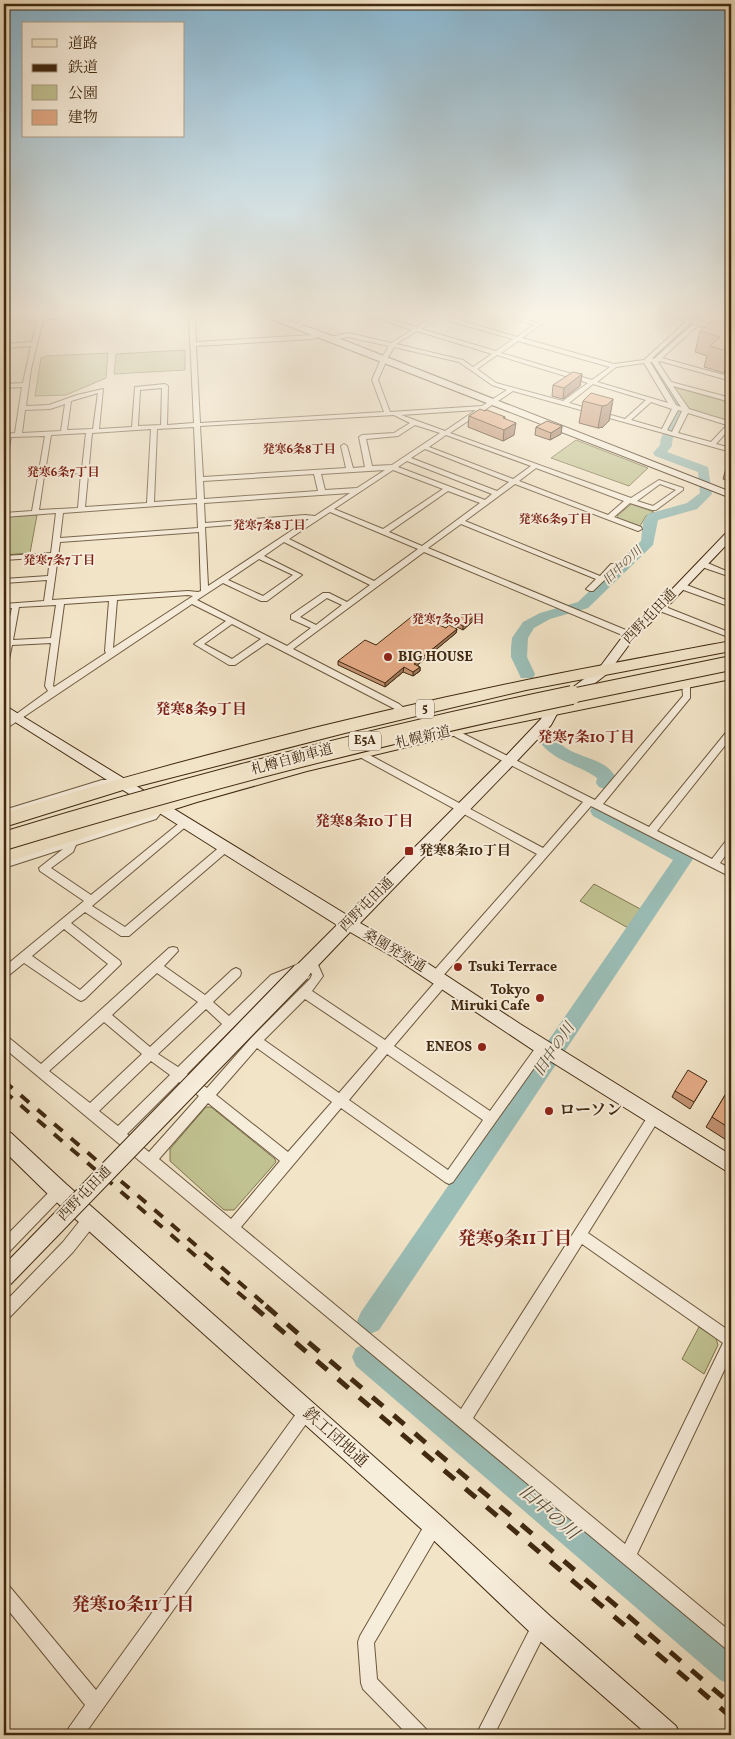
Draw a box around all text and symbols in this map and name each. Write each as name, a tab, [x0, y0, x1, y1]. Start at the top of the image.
legend	[22, 22, 185, 138]
text: 道路	[68, 34, 98, 55]
text: 鉄道	[68, 58, 98, 79]
text: 公園	[68, 84, 98, 105]
text: 建物	[68, 108, 98, 129]
district label: 発寒6条8丁目	[262, 442, 336, 458]
district label: 発寒6条7丁目	[27, 465, 99, 481]
district label: 発寒6条9丁目	[518, 512, 592, 528]
district label: 発寒7条8丁目	[233, 518, 305, 534]
water label: 旧中の川	[600, 542, 647, 588]
district label: 発寒7条7丁目	[23, 553, 95, 569]
street label: 西野屯田通	[619, 585, 681, 649]
district label: 発寒7条9丁目	[412, 612, 484, 628]
place label: BIG HOUSE	[398, 648, 473, 667]
marker: BIG HOUSE	[382, 651, 394, 663]
district label: 発寒8条9丁目	[155, 700, 247, 721]
road number: 5	[416, 700, 434, 719]
street label: 札幌新道	[394, 722, 452, 754]
district label: 発寒7条10丁目	[537, 728, 635, 749]
road number: E5A	[349, 731, 381, 750]
street label: 札樽自動車道	[249, 740, 335, 780]
district label: 発寒8条10丁目	[315, 812, 413, 833]
place label: 発寒8条10丁目	[419, 842, 511, 861]
marker: 発寒8条10丁目	[403, 845, 415, 857]
street label: 西野屯田通	[336, 874, 398, 936]
street label: 桑園発寒通	[359, 925, 429, 977]
place label: Tsuki Terrace	[468, 958, 557, 977]
marker: Tsuki Terrace	[452, 961, 464, 973]
place label: Tokyo Miruki Cafe	[451, 981, 530, 1016]
marker: Tokyo Miruki Cafe	[534, 992, 546, 1004]
water label: 旧中の川	[530, 1018, 582, 1081]
place label: ENEOS	[426, 1038, 472, 1057]
marker: ENEOS	[476, 1041, 488, 1053]
place label: ローソン	[559, 1100, 622, 1122]
marker: ローソン	[543, 1105, 555, 1117]
street label: 西野屯田通	[54, 1162, 116, 1226]
district label: 発寒9条11丁目	[458, 1227, 572, 1252]
street label: 鉄工団地通	[297, 1402, 372, 1473]
water label: 旧中の川	[513, 1480, 585, 1547]
district label: 発寒10条11丁目	[72, 1593, 194, 1618]

